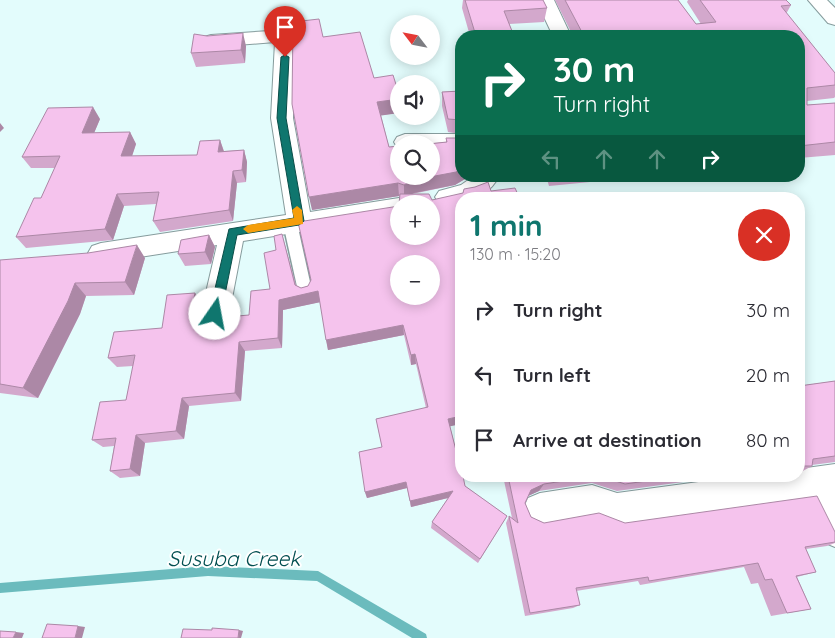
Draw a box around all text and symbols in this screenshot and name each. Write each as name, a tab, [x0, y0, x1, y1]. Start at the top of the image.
pin	[264, 6, 306, 57]
icon: arrive	[271, 13, 299, 41]
north arrow	[390, 15, 440, 65]
map controls	[390, 15, 440, 305]
text: 30 m	[553, 47, 635, 91]
icon: right	[470, 50, 535, 115]
button: sound	[390, 75, 440, 125]
text: Turn right	[553, 90, 650, 118]
button: search	[390, 135, 440, 185]
icon: left	[537, 145, 565, 173]
icon: ahead	[590, 145, 618, 173]
icon: ahead	[643, 145, 671, 173]
icon: right	[696, 145, 724, 173]
button: +	[390, 195, 440, 245]
text: 1 min	[470, 206, 543, 244]
button: close	[738, 209, 790, 261]
text: 130 m · 15:20	[470, 244, 561, 264]
button: −	[390, 255, 440, 305]
position arrow	[188, 287, 240, 339]
icon: right	[470, 296, 498, 324]
text: Turn right	[513, 298, 602, 322]
text: 30 m	[746, 298, 790, 322]
icon: left	[470, 361, 498, 389]
text: Turn left	[513, 363, 591, 387]
text: 20 m	[746, 363, 790, 387]
icon: arrive	[470, 426, 498, 454]
text: Arrive at destination	[513, 428, 702, 452]
text: 80 m	[746, 428, 790, 452]
water label: Susuba Creek	[167, 545, 302, 571]

